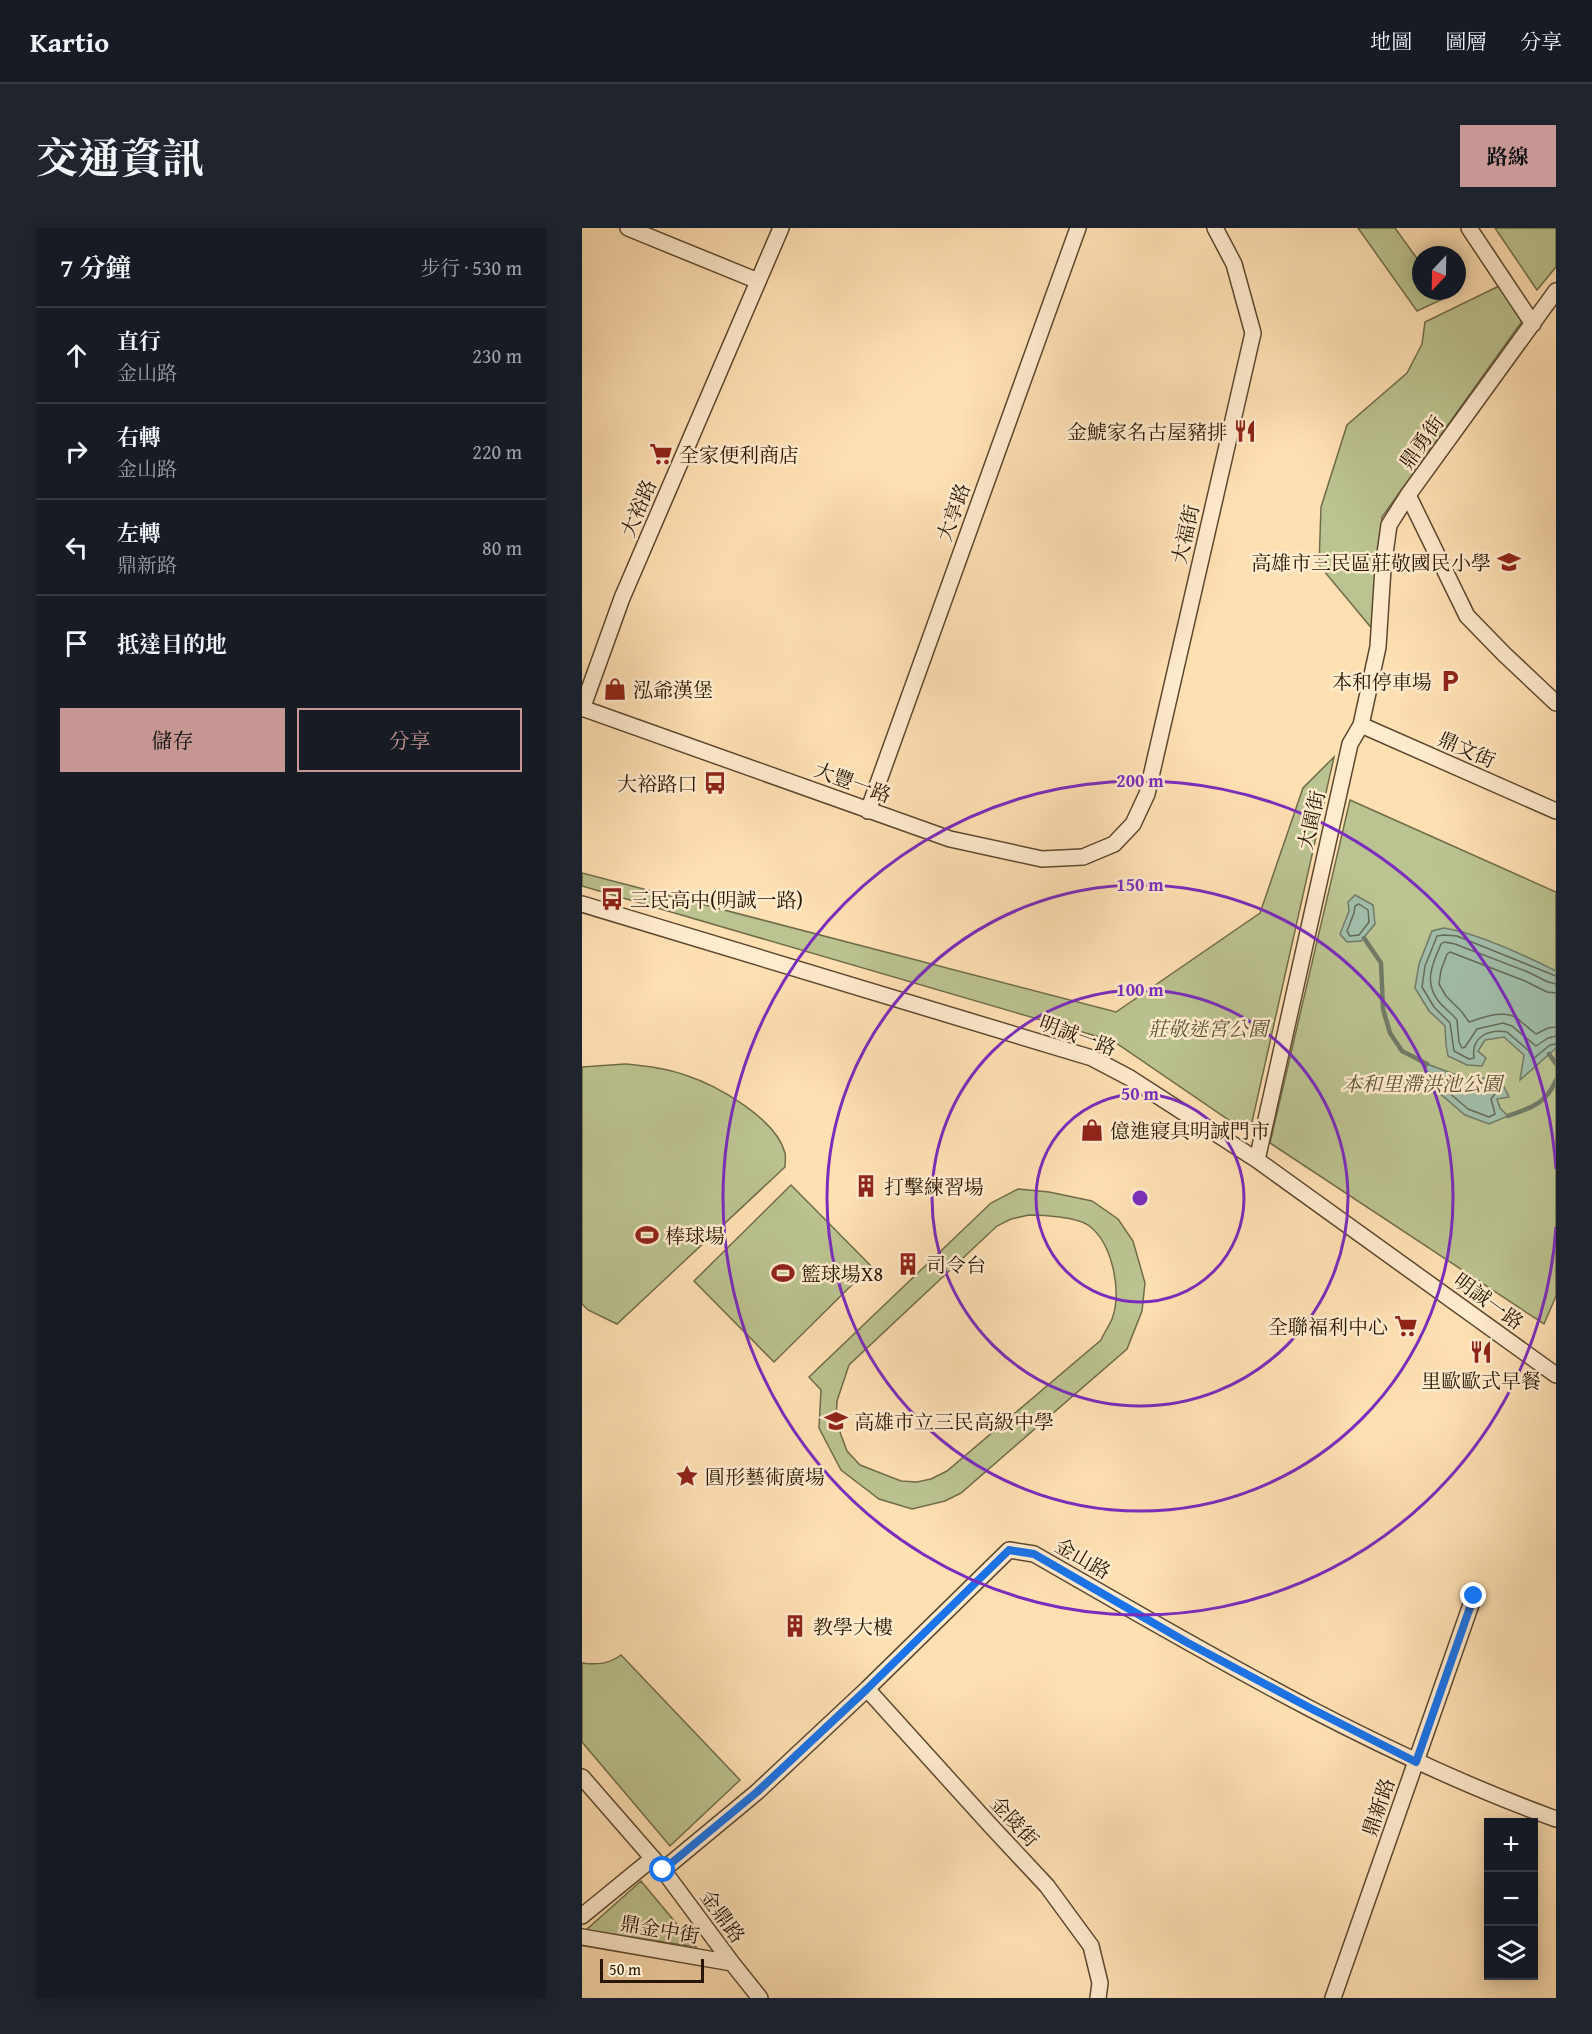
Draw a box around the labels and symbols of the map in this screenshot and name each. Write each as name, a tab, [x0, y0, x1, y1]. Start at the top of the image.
north arrow	[1412, 246, 1466, 300]
street label: 鼎勇街	[1392, 409, 1450, 475]
place label: 金鯱家名古屋豬排	[1067, 417, 1227, 446]
restaurant icon: 金鯱家名古屋豬排	[1232, 418, 1258, 444]
place label: 全家便利商店	[679, 440, 799, 469]
supermarket icon: 全家便利商店	[648, 441, 674, 467]
street label: 大裕路	[613, 475, 663, 541]
street label: 大享路	[929, 479, 977, 545]
street label: 大福街	[1164, 502, 1206, 566]
place label: 高雄市三民區莊敬國民小學	[1251, 548, 1491, 577]
school or university icon: 高雄市三民區莊敬國民小學	[1496, 549, 1522, 575]
place label: 本和停車場	[1332, 667, 1432, 696]
parking icon: 本和停車場	[1437, 668, 1463, 694]
place label: 泓爺漢堡	[633, 675, 713, 704]
shop icon: 泓爺漢堡	[602, 676, 628, 702]
street label: 鼎文街	[1434, 724, 1500, 774]
street label: 大豐一路	[810, 755, 896, 809]
text: 200 m	[1116, 767, 1164, 794]
place label: 大裕路口	[617, 769, 697, 798]
bus stop icon: 大裕路口	[702, 770, 728, 796]
street label: 大園街	[1290, 788, 1332, 852]
text: 150 m	[1116, 871, 1164, 898]
place label: 三民高中(明誠一路)	[630, 885, 803, 914]
bus stop icon: 三民高中(明誠一路)	[599, 886, 625, 912]
text: 100 m	[1116, 976, 1164, 1003]
street label: 明誠一路	[1035, 1008, 1121, 1062]
park label: 莊敬迷宮公園	[1148, 1014, 1271, 1043]
park label: 本和里滯洪池公園	[1342, 1069, 1505, 1098]
text: 50 m	[1121, 1080, 1160, 1107]
place label: 億進寢具明誠門市	[1110, 1116, 1270, 1145]
shop icon: 億進寢具明誠門市	[1079, 1117, 1105, 1143]
place label: 打擊練習場	[884, 1172, 984, 1201]
building icon: 打擊練習場	[853, 1173, 879, 1199]
centre of rings	[1130, 1188, 1150, 1208]
place label: 棒球場	[665, 1221, 725, 1250]
sports icon: 棒球場	[634, 1222, 660, 1248]
place label: 司令台	[926, 1250, 986, 1279]
building icon: 司令台	[895, 1251, 921, 1277]
place label: 籃球場X8	[801, 1259, 883, 1288]
sports icon: 籃球場X8	[770, 1260, 796, 1286]
street label: 明誠一路	[1448, 1266, 1530, 1336]
place label: 全聯福利中心	[1268, 1312, 1388, 1341]
supermarket icon: 全聯福利中心	[1393, 1313, 1419, 1339]
restaurant icon: 里歐歐式早餐	[1468, 1339, 1494, 1365]
place label: 里歐歐式早餐	[1421, 1366, 1541, 1395]
place label: 高雄市立三民高級中學	[854, 1407, 1054, 1436]
school or university icon: 高雄市立三民高級中學	[823, 1408, 849, 1434]
place label: 圓形藝術廣場	[705, 1462, 825, 1491]
place icon: 圓形藝術廣場	[674, 1463, 700, 1489]
street label: 金山路	[1050, 1530, 1116, 1586]
route end	[1460, 1582, 1486, 1608]
place label: 教學大樓	[813, 1612, 893, 1641]
building icon: 教學大樓	[782, 1613, 808, 1639]
street label: 鼎新路	[1355, 1774, 1401, 1840]
street label: 金陵街	[984, 1789, 1046, 1853]
route start	[649, 1856, 675, 1882]
street label: 金鼎路	[694, 1883, 752, 1949]
street label: 鼎金中街	[618, 1908, 702, 1950]
scale bar	[600, 1956, 704, 1984]

